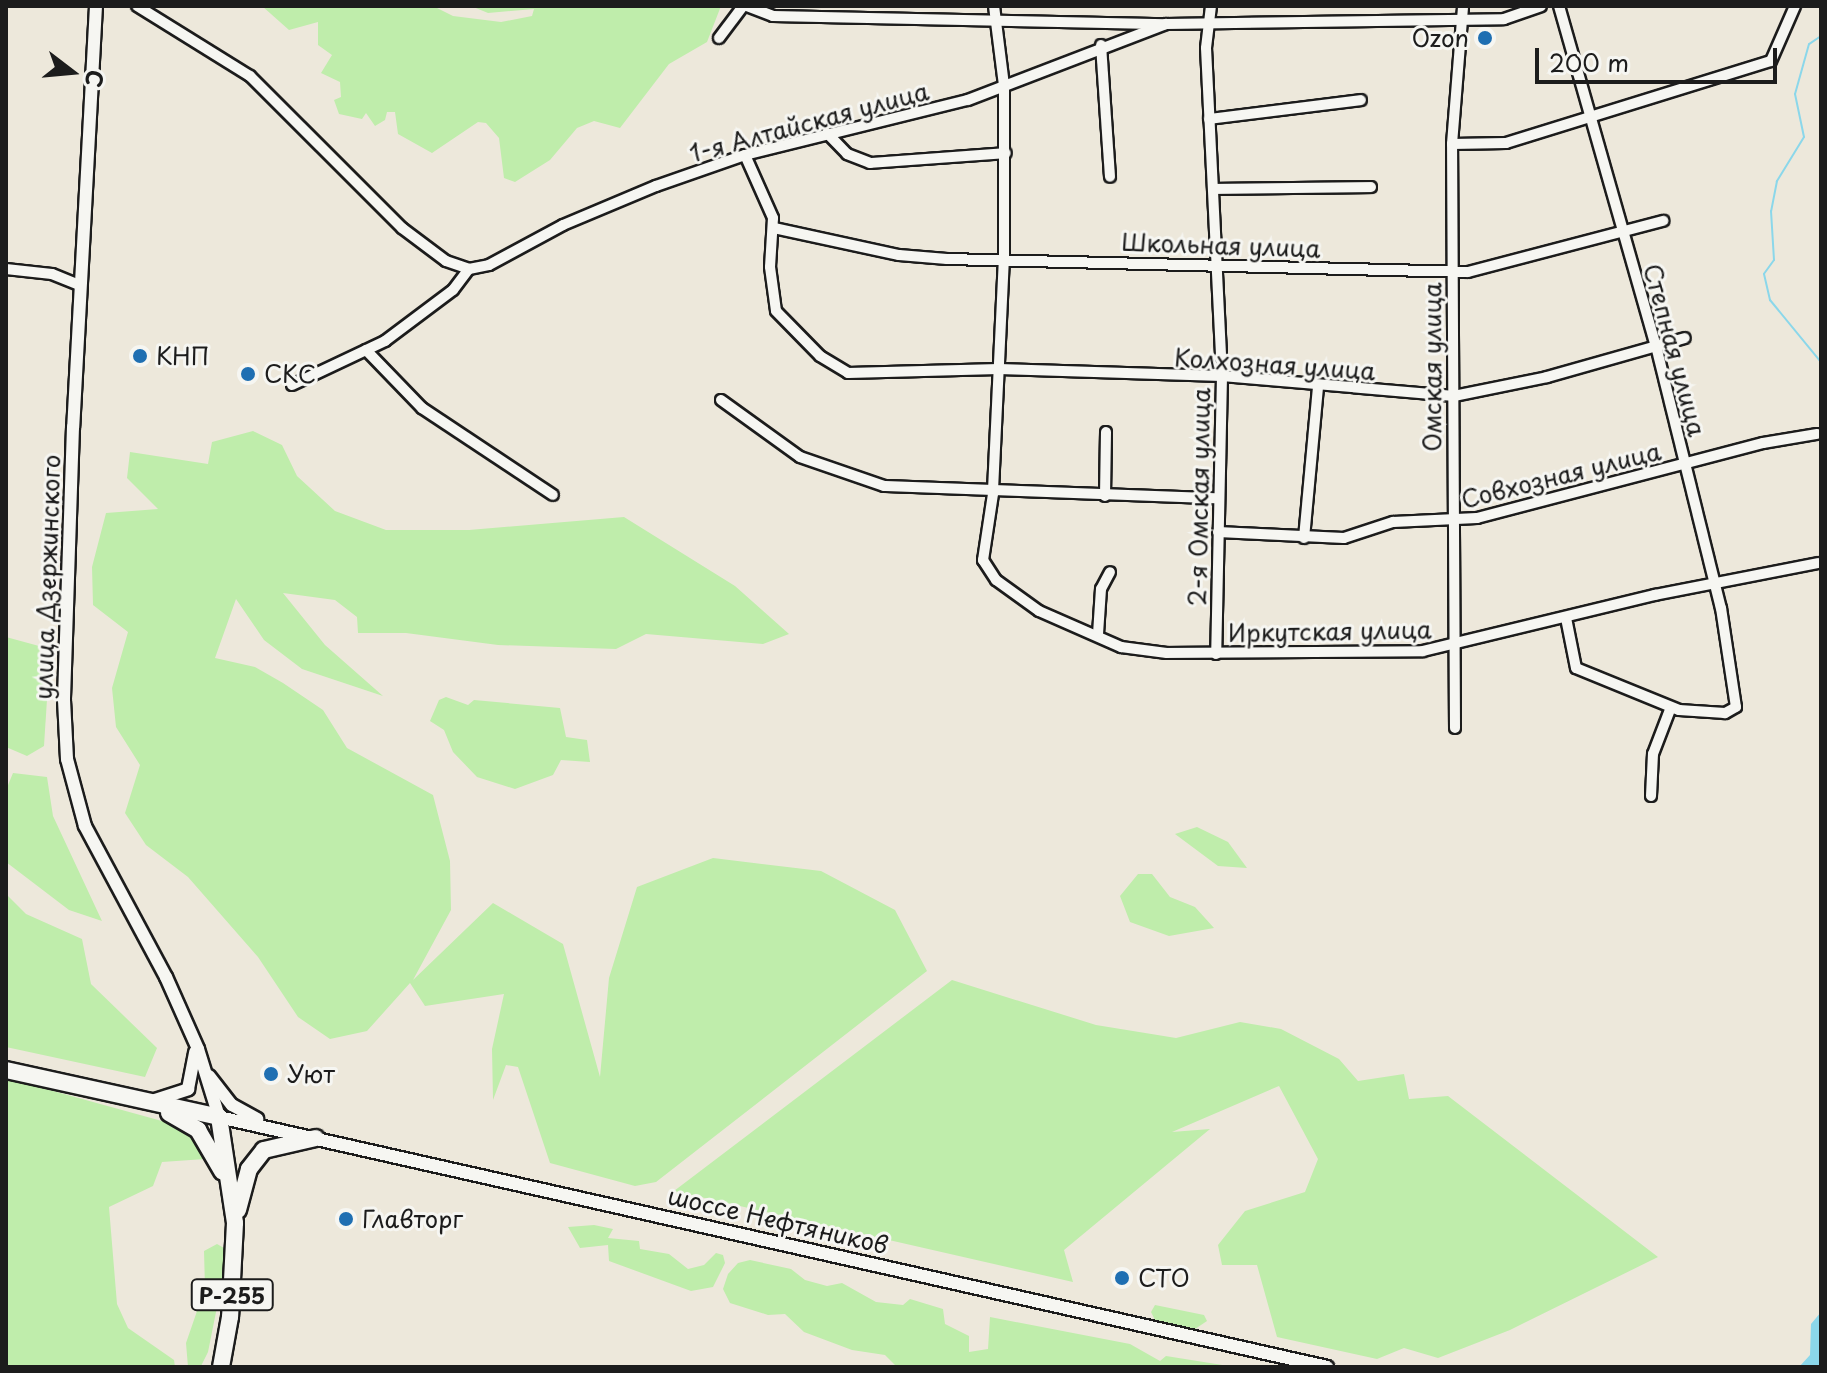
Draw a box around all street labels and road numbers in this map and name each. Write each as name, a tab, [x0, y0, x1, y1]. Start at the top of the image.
street label: 1-я Алтайская улица	[685, 76, 933, 168]
street label: Школьная улица	[1120, 227, 1322, 263]
street label: Степная улица	[1638, 260, 1712, 440]
street label: Омская улица	[1418, 282, 1446, 452]
street label: Колхозная улица	[1173, 343, 1377, 385]
street label: 2-я Омская улица	[1183, 387, 1215, 607]
street label: Совхозная улица	[1457, 436, 1665, 514]
street label: улица Дзержинского	[28, 453, 66, 701]
street label: Иркутская улица	[1227, 615, 1433, 647]
street label: шоссе Нефтяников	[665, 1181, 891, 1259]
road number: Р-255	[190, 1277, 274, 1313]

